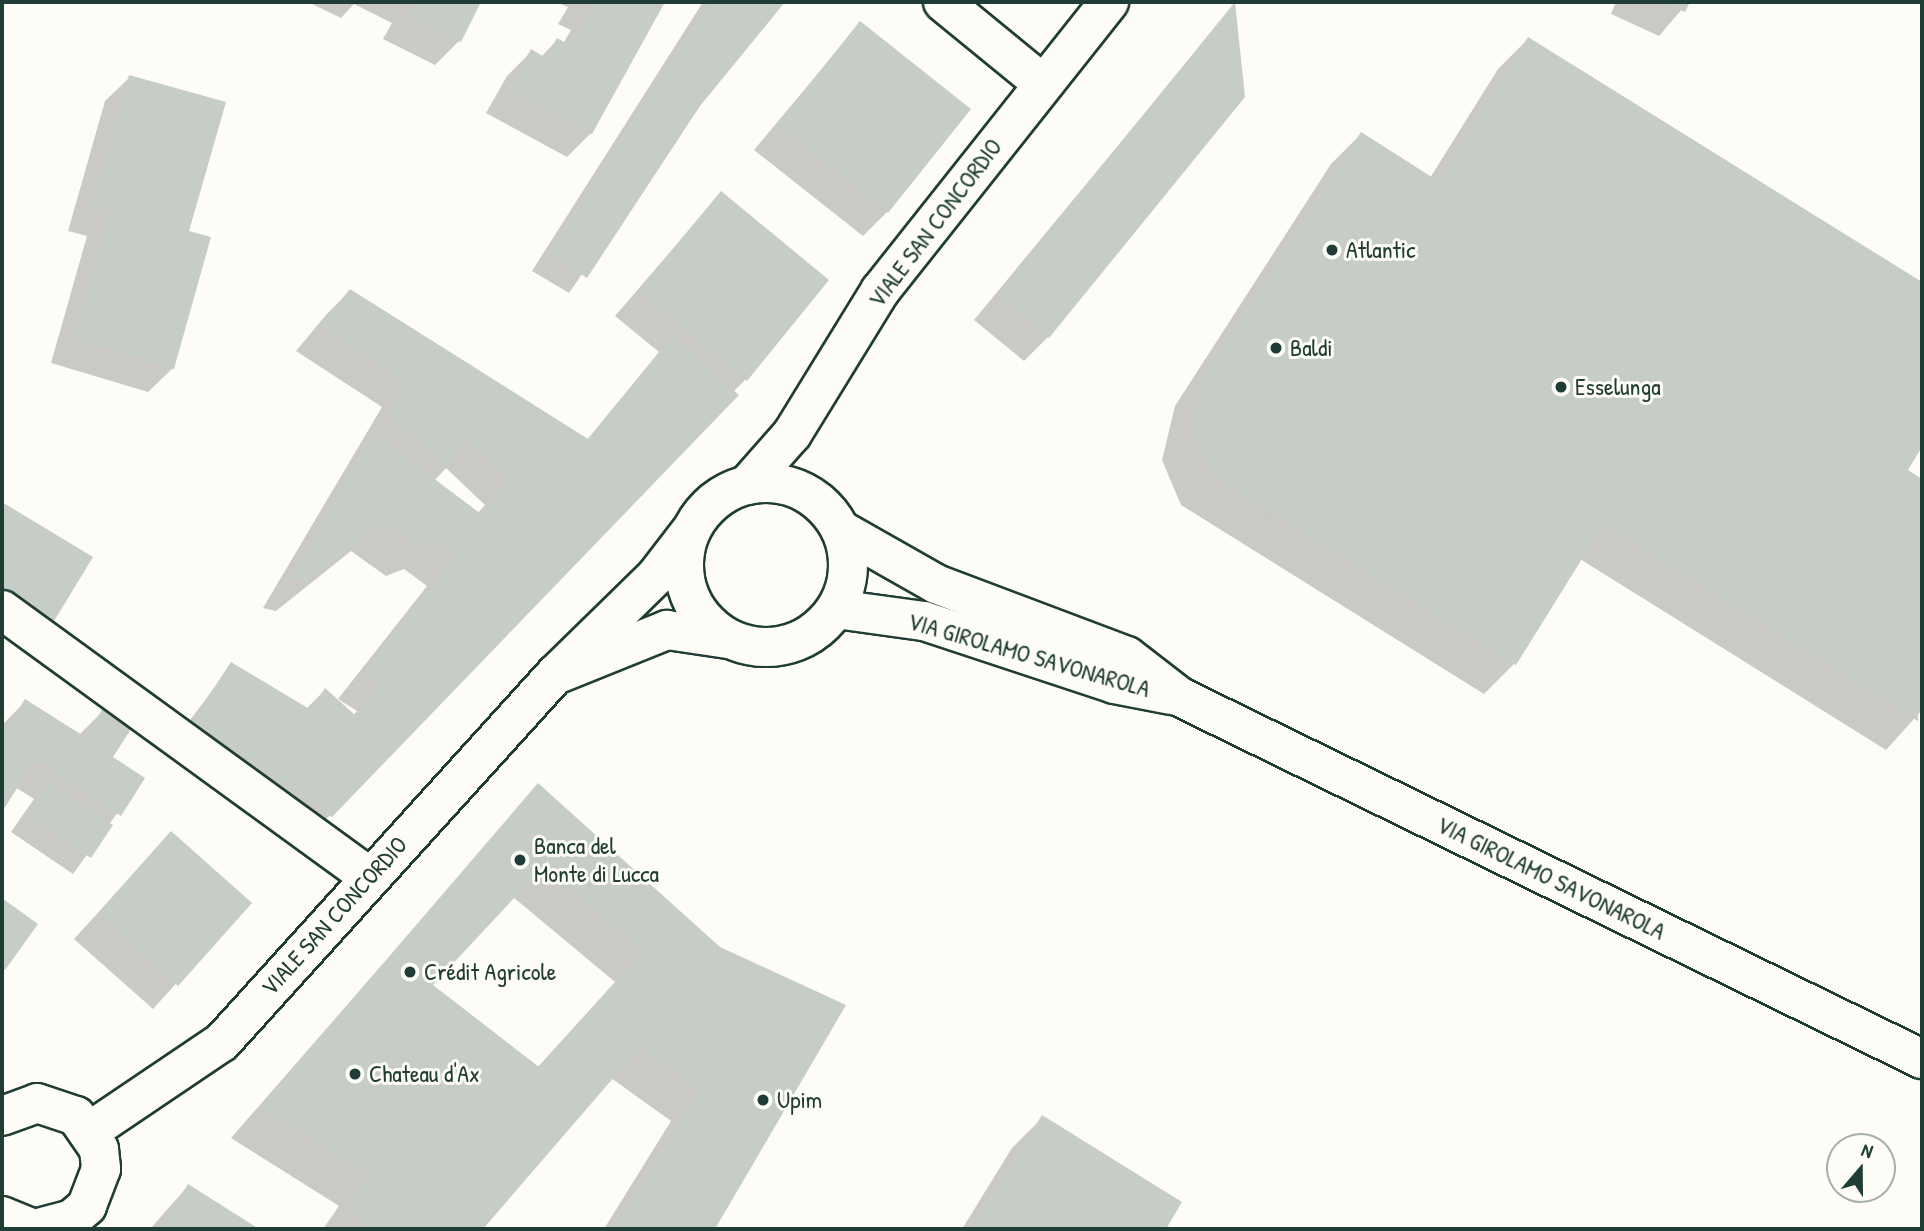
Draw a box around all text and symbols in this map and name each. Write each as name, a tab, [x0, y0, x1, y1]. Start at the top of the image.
street label: VIALE SAN CONCORDIO	[862, 133, 1008, 313]
place label: Atlantic	[1346, 236, 1416, 264]
marker: Atlantic	[1324, 242, 1340, 258]
place label: Baldi	[1290, 334, 1333, 362]
marker: Baldi	[1268, 340, 1284, 356]
place label: Esselunga	[1575, 373, 1661, 401]
marker: Esselunga	[1553, 379, 1569, 395]
street label: VIA GIROLAMO SAVONAROLA	[905, 607, 1153, 703]
street label: VIA GIROLAMO SAVONAROLA	[1432, 810, 1670, 946]
street label: VIALE SAN CONCORDIO	[255, 831, 413, 1001]
place label: Banca del Monte di Lucca	[534, 832, 659, 888]
marker: Banca del Monte di Lucca	[512, 852, 528, 868]
place label: Crédit Agricole	[424, 958, 556, 986]
marker: Crédit Agricole	[402, 964, 418, 980]
place label: Chateau d'Ax	[369, 1060, 480, 1088]
marker: Chateau d'Ax	[347, 1066, 363, 1082]
place label: Upim	[777, 1086, 822, 1114]
marker: Upim	[755, 1092, 771, 1108]
north arrow	[1826, 1133, 1896, 1203]
text: N	[1858, 1136, 1877, 1164]

